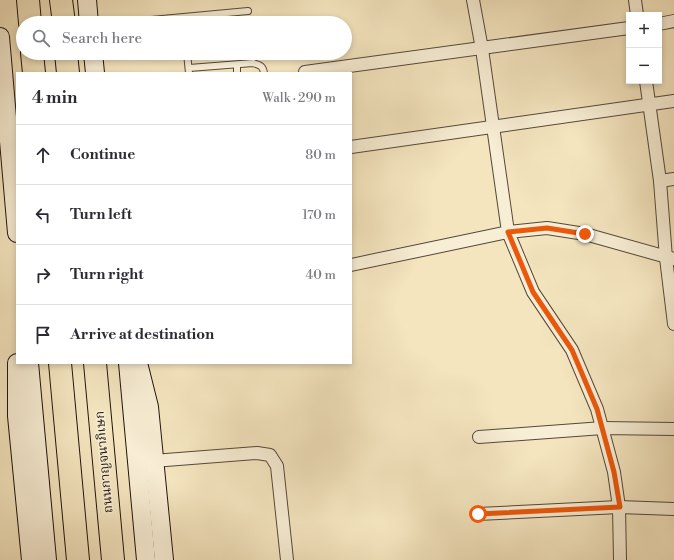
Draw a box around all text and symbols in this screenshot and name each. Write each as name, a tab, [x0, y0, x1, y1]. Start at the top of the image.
map controls	[626, 12, 662, 84]
button: +	[626, 12, 662, 48]
search box	[16, 16, 352, 60]
icon: search	[30, 27, 52, 49]
text: Search here	[62, 29, 142, 48]
button: −	[626, 48, 662, 84]
text: 4 min	[32, 87, 77, 109]
text: Walk · 290 m	[262, 90, 336, 106]
icon: ahead	[32, 144, 54, 166]
text: Continue	[70, 145, 135, 164]
text: 80 m	[305, 147, 336, 163]
icon: left	[32, 204, 54, 226]
text: Turn left	[70, 205, 132, 224]
text: 170 m	[302, 207, 336, 223]
route end	[576, 225, 594, 243]
icon: right	[32, 264, 54, 286]
text: Turn right	[70, 265, 144, 284]
text: 40 m	[306, 267, 336, 283]
icon: arrive	[32, 324, 54, 346]
text: Arrive at destination	[70, 325, 214, 344]
street label: ถนนกาญจนาภิเษก	[92, 410, 116, 514]
route start	[469, 505, 487, 523]

